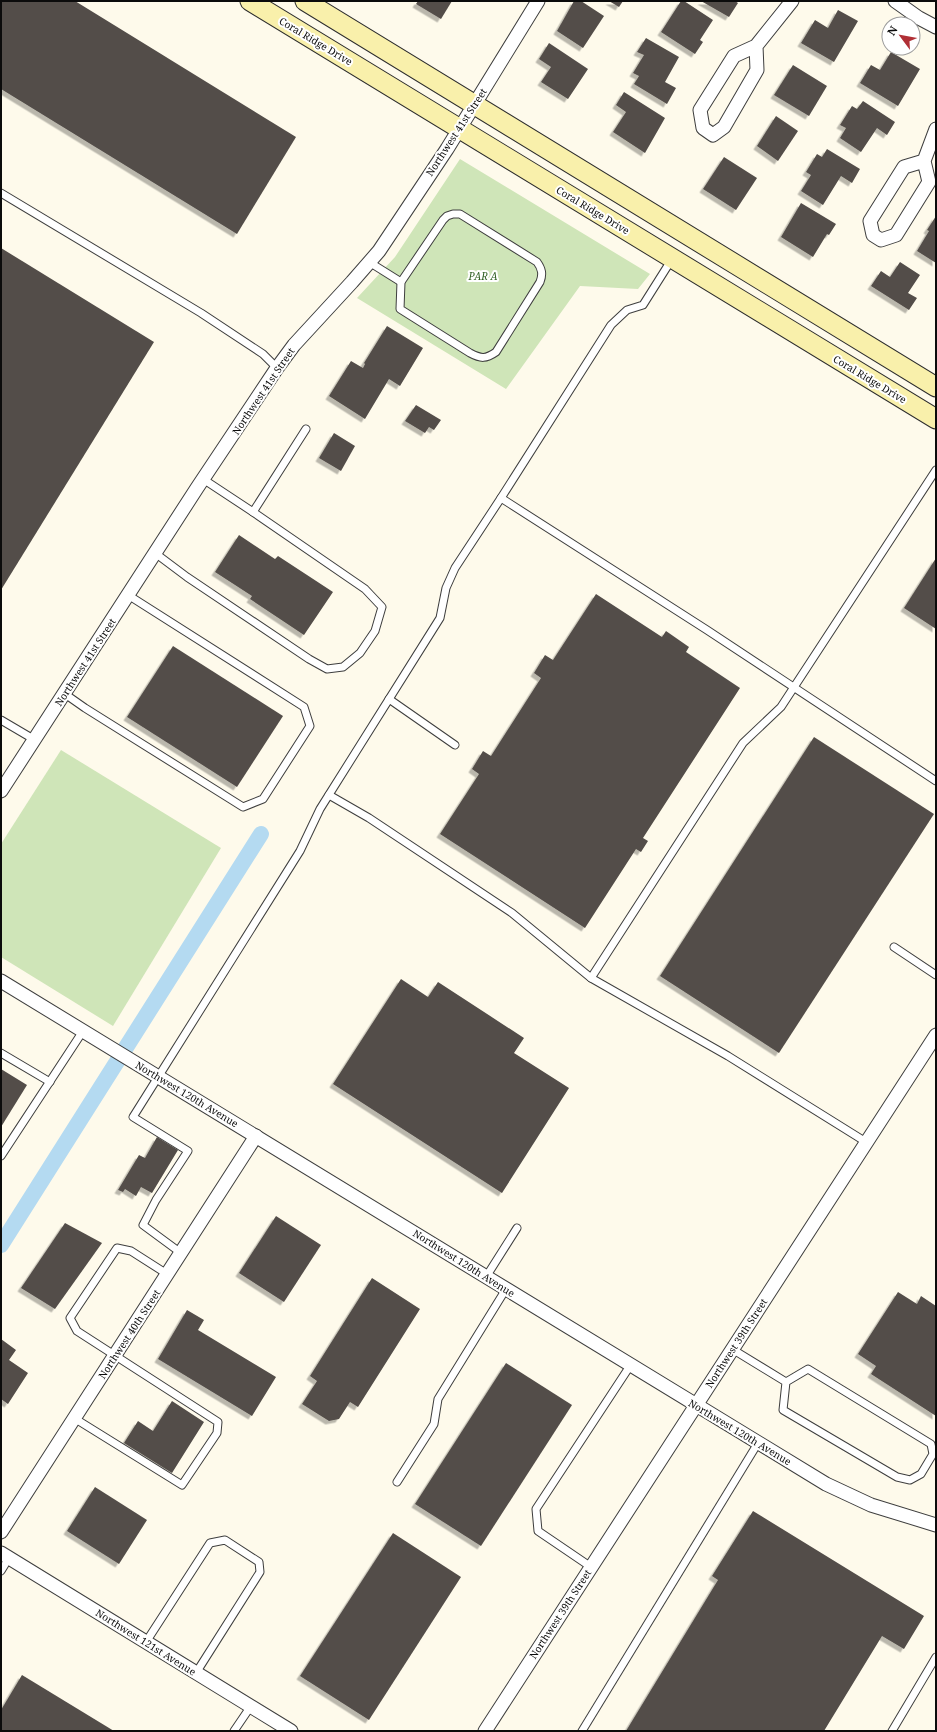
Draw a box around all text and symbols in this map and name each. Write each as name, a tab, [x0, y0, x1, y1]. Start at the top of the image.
street label: Coral Ridge Drive	[277, 14, 355, 68]
north arrow	[881, 16, 921, 56]
text: N	[883, 23, 901, 38]
street label: Northwest 41st Street	[422, 85, 490, 179]
street label: Coral Ridge Drive	[554, 183, 632, 237]
park label: PAR A	[467, 269, 498, 283]
street label: Northwest 41st Street	[229, 344, 298, 437]
street label: Coral Ridge Drive	[831, 352, 909, 406]
street label: Northwest 41st Street	[51, 615, 119, 709]
street label: Northwest 120th Avenue	[133, 1058, 241, 1130]
street label: Northwest 120th Avenue	[410, 1226, 518, 1300]
street label: Northwest 40th Street	[95, 1286, 163, 1381]
street label: Northwest 39th Street	[702, 1295, 770, 1390]
street label: Northwest 120th Avenue	[686, 1396, 794, 1468]
street label: Northwest 39th Street	[526, 1566, 594, 1661]
street label: Northwest 121st Avenue	[93, 1605, 199, 1679]

